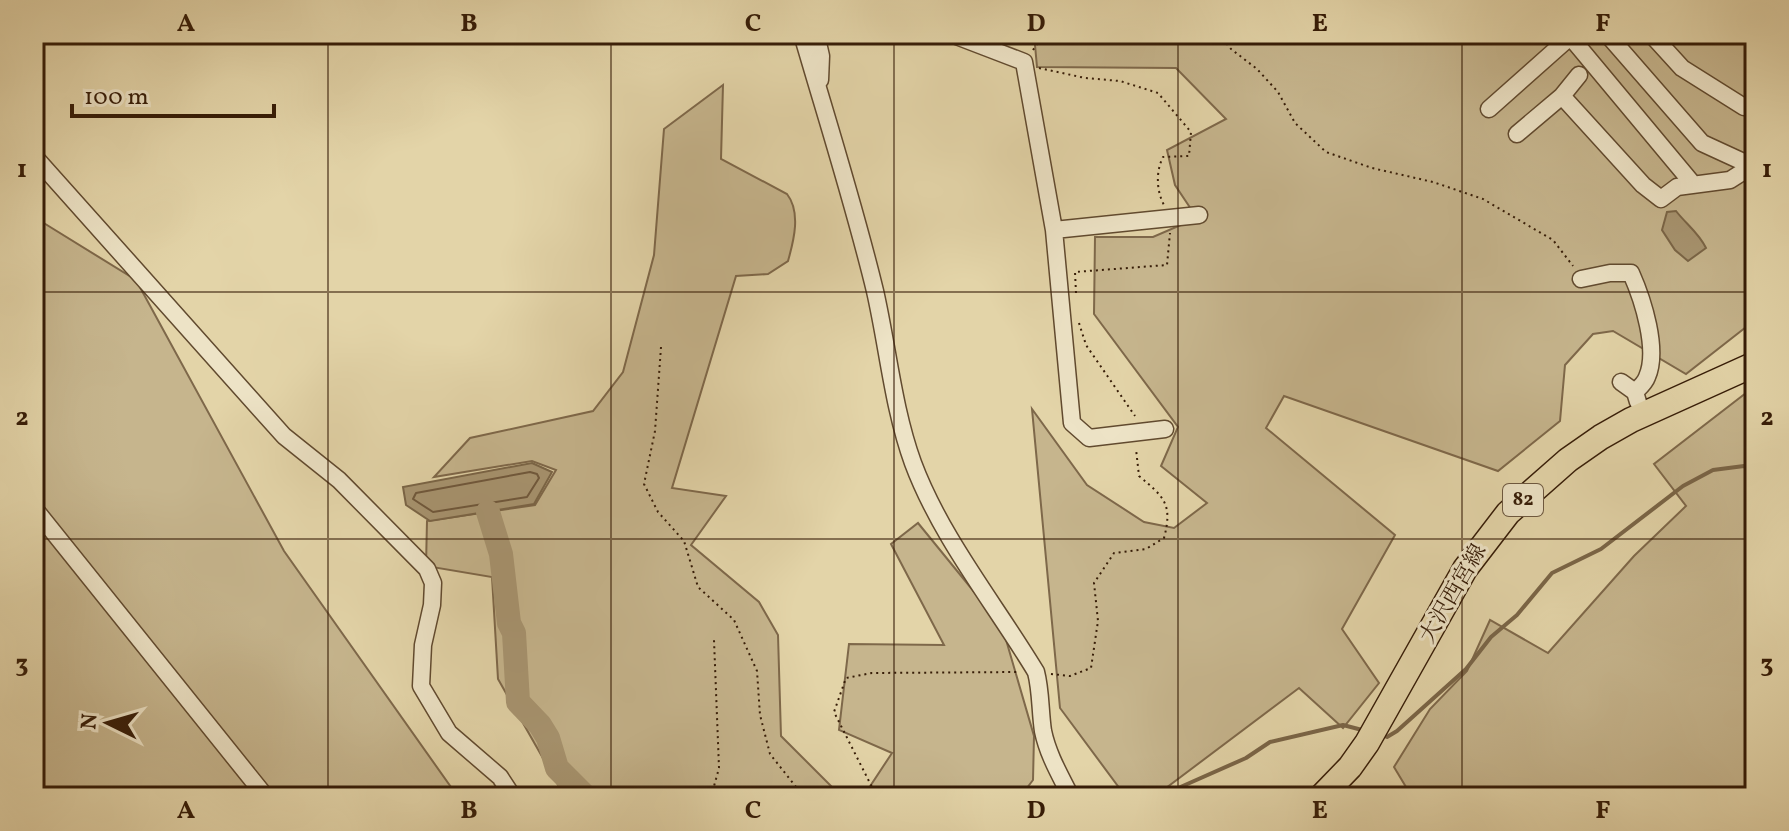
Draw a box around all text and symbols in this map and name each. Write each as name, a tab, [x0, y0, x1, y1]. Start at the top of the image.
text: A	[177, 6, 196, 42]
text: B	[460, 6, 478, 42]
text: C	[745, 6, 761, 42]
text: D	[1026, 6, 1046, 42]
text: E	[1312, 6, 1328, 42]
text: F	[1595, 6, 1611, 42]
scale bar	[72, 68, 274, 118]
text: 100 m	[84, 81, 149, 115]
text: 1	[17, 152, 27, 188]
text: 1	[1762, 152, 1772, 188]
text: 2	[15, 400, 29, 436]
text: 2	[1760, 400, 1774, 436]
road number: 82	[1503, 484, 1543, 516]
street label: 大沢西宮線	[1413, 539, 1495, 649]
text: 3	[15, 647, 29, 683]
text: 3	[1760, 647, 1774, 683]
north arrow	[68, 683, 148, 763]
text: N	[74, 712, 107, 731]
text: A	[177, 793, 196, 829]
text: B	[460, 793, 478, 829]
text: C	[745, 793, 761, 829]
text: D	[1026, 793, 1046, 829]
text: E	[1312, 793, 1328, 829]
text: F	[1595, 793, 1611, 829]

